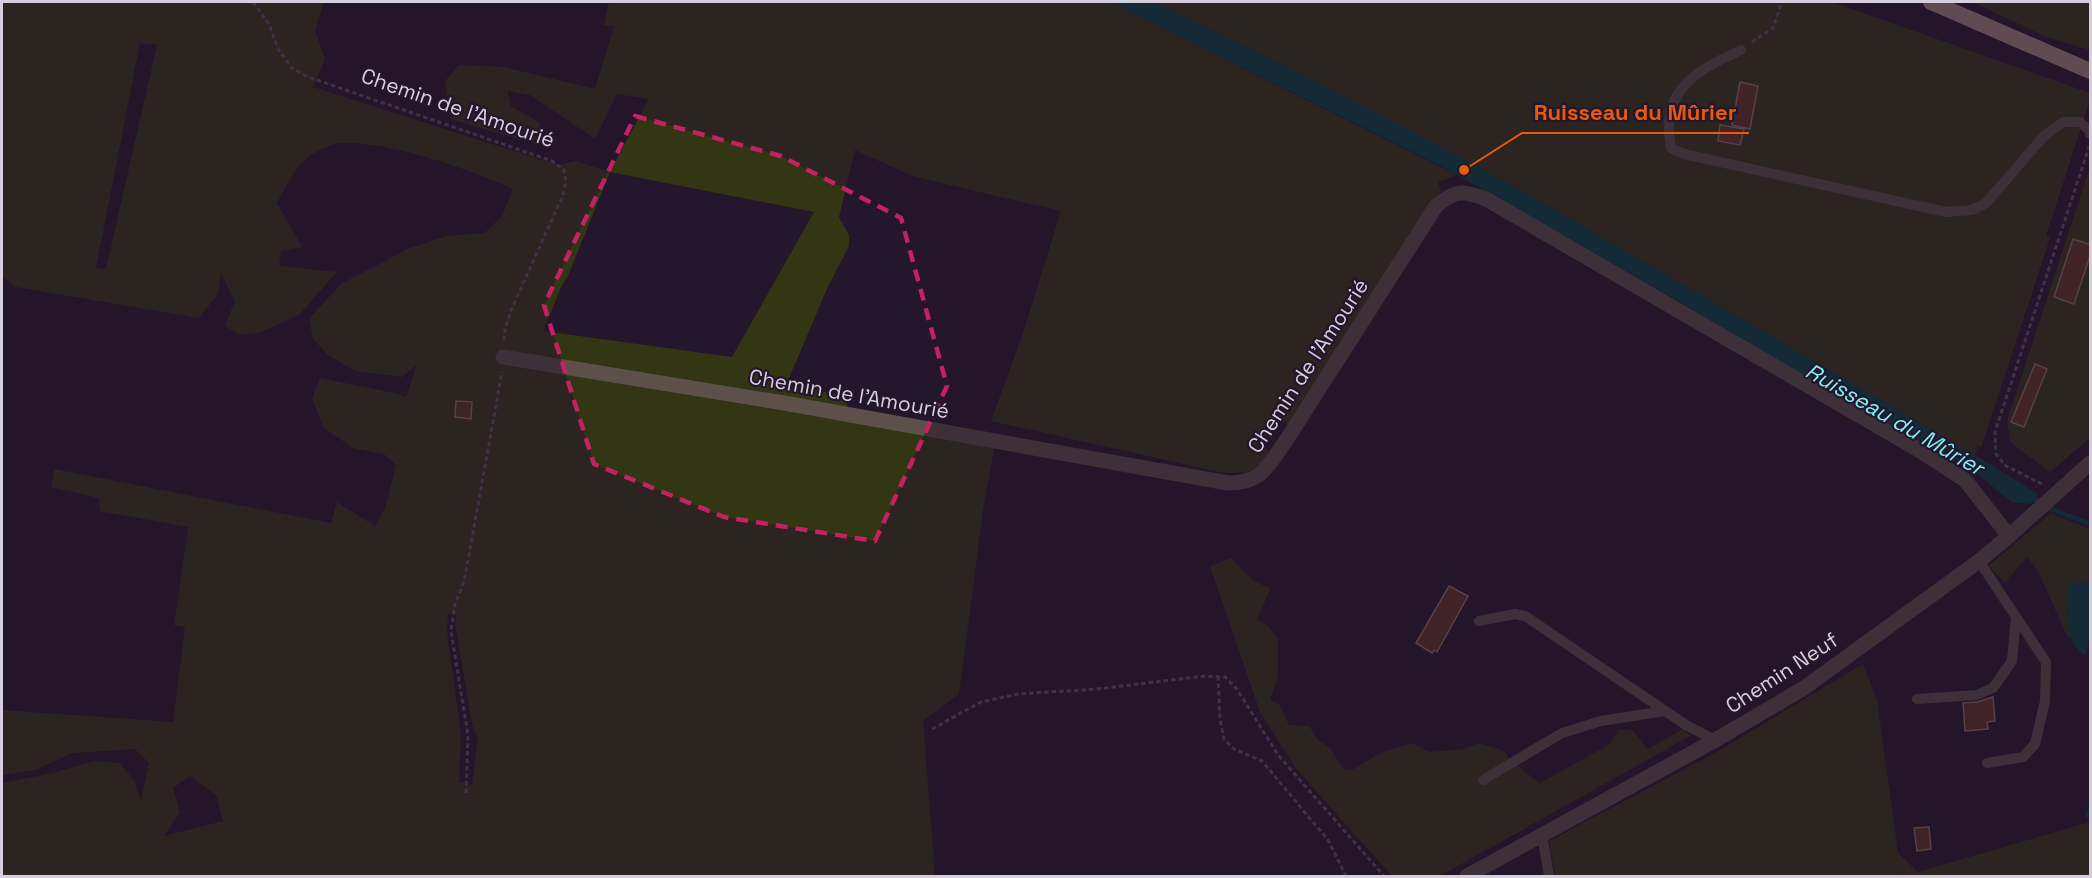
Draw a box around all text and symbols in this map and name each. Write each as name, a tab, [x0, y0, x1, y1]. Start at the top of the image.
street label: Chemin de l'Amourié	[358, 62, 558, 153]
callout: Ruisseau du Mûrier	[1522, 93, 1749, 133]
text: Ruisseau du Mûrier	[1534, 98, 1737, 126]
street label: Chemin de l'Amourié	[1241, 273, 1374, 458]
water label: Ruisseau du Mûrier	[1801, 357, 1991, 483]
street label: Chemin de l'Amourié	[747, 363, 951, 424]
street label: Chemin Neuf	[1720, 626, 1843, 719]

